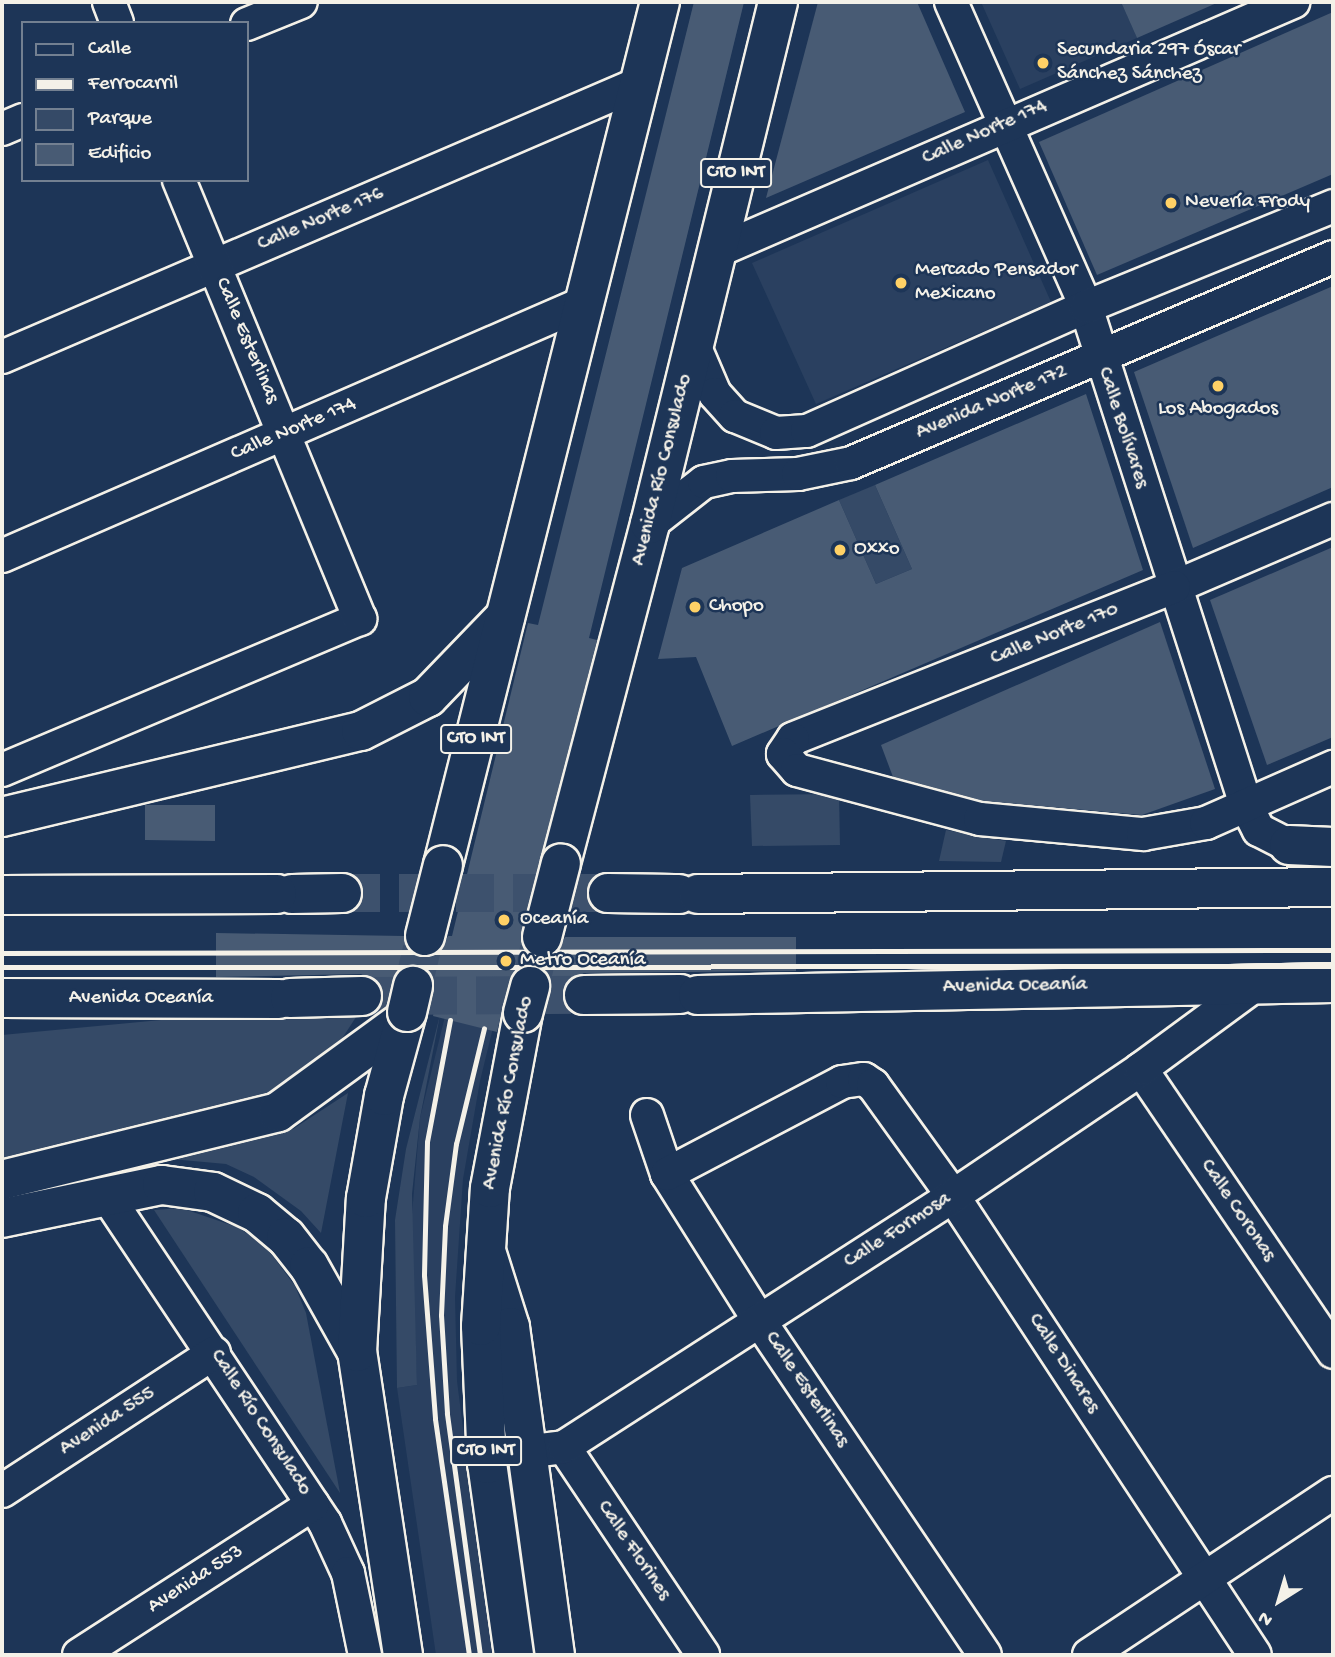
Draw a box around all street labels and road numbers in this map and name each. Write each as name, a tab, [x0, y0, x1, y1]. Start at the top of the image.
street label: Calle Norte 174	[919, 94, 1051, 172]
road number: CTO INT	[699, 158, 773, 188]
street label: Calle Norte 176	[254, 182, 388, 258]
street label: Calle Esterlinas	[208, 274, 284, 408]
street label: Avenida Norte 172	[912, 360, 1072, 446]
street label: Calle Bolívares	[1091, 364, 1153, 492]
street label: Avenida Río Consulado	[627, 372, 699, 568]
street label: Calle Norte 174	[227, 392, 361, 468]
street label: Calle Norte 170	[987, 598, 1123, 672]
road number: CTO INT	[439, 724, 513, 754]
street label: Avenida Oceanía	[943, 973, 1087, 1001]
street label: Avenida Oceanía	[69, 986, 213, 1012]
street label: Avenida Río Consulado	[478, 994, 540, 1192]
street label: Calle Coronas	[1194, 1155, 1280, 1267]
street label: Calle Formosa	[840, 1187, 956, 1275]
street label: Calle Dinares	[1021, 1309, 1105, 1419]
street label: Calle Esterlinas	[758, 1327, 854, 1453]
street label: Calle Río Consulado	[203, 1345, 317, 1501]
street label: Avenida 555	[55, 1382, 161, 1462]
road number: CTO INT	[449, 1436, 523, 1466]
street label: Calle Florines	[590, 1496, 676, 1606]
street label: Avenida 553	[143, 1540, 249, 1620]

